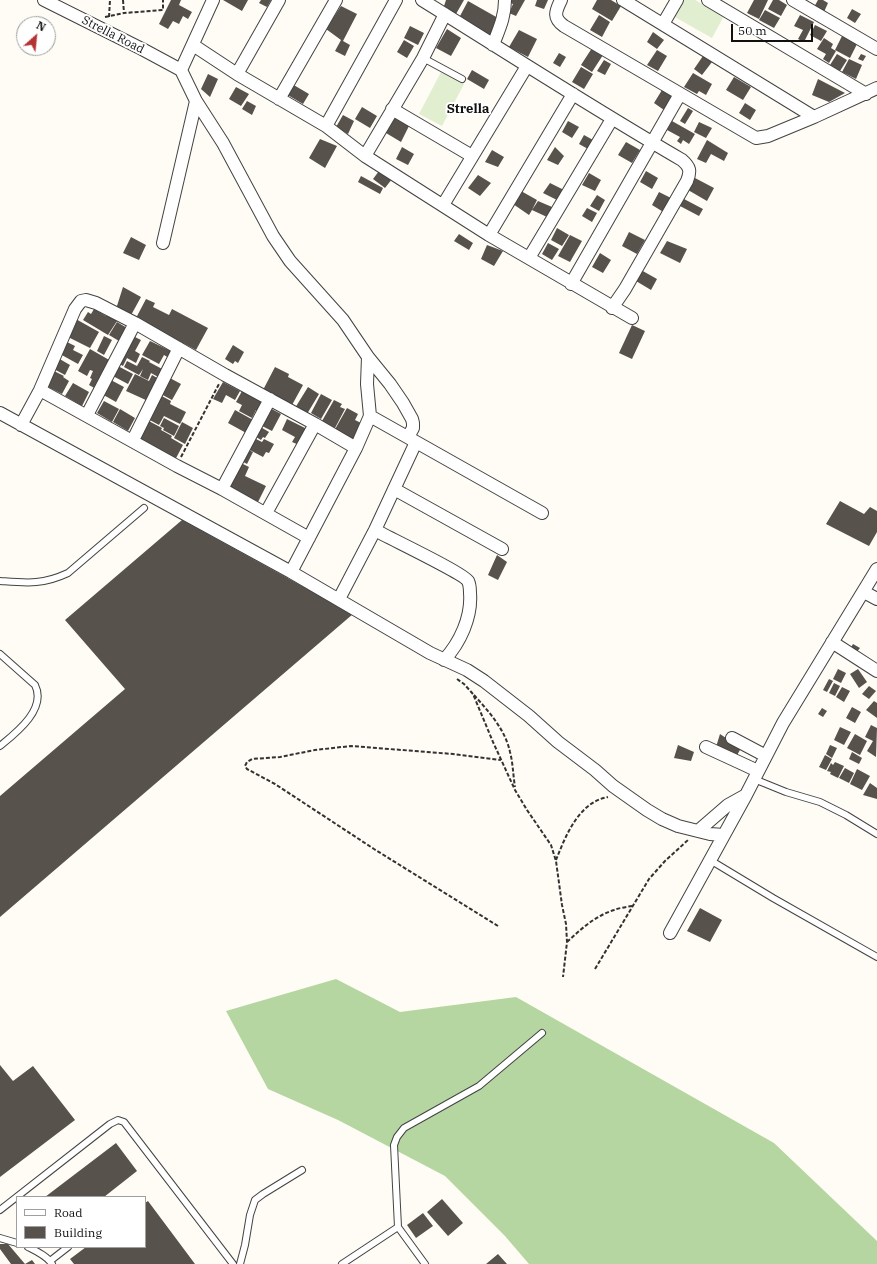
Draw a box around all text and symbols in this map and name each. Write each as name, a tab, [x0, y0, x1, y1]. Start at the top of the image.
street label: Strella Road	[79, 13, 147, 57]
north arrow	[16, 16, 56, 56]
scale bar	[733, 16, 815, 42]
text: N	[34, 18, 48, 34]
text: 50 m	[738, 23, 767, 38]
district label: Strella	[447, 101, 489, 117]
legend	[16, 1196, 146, 1248]
text: Road	[54, 1205, 83, 1220]
text: Building	[54, 1225, 102, 1240]

